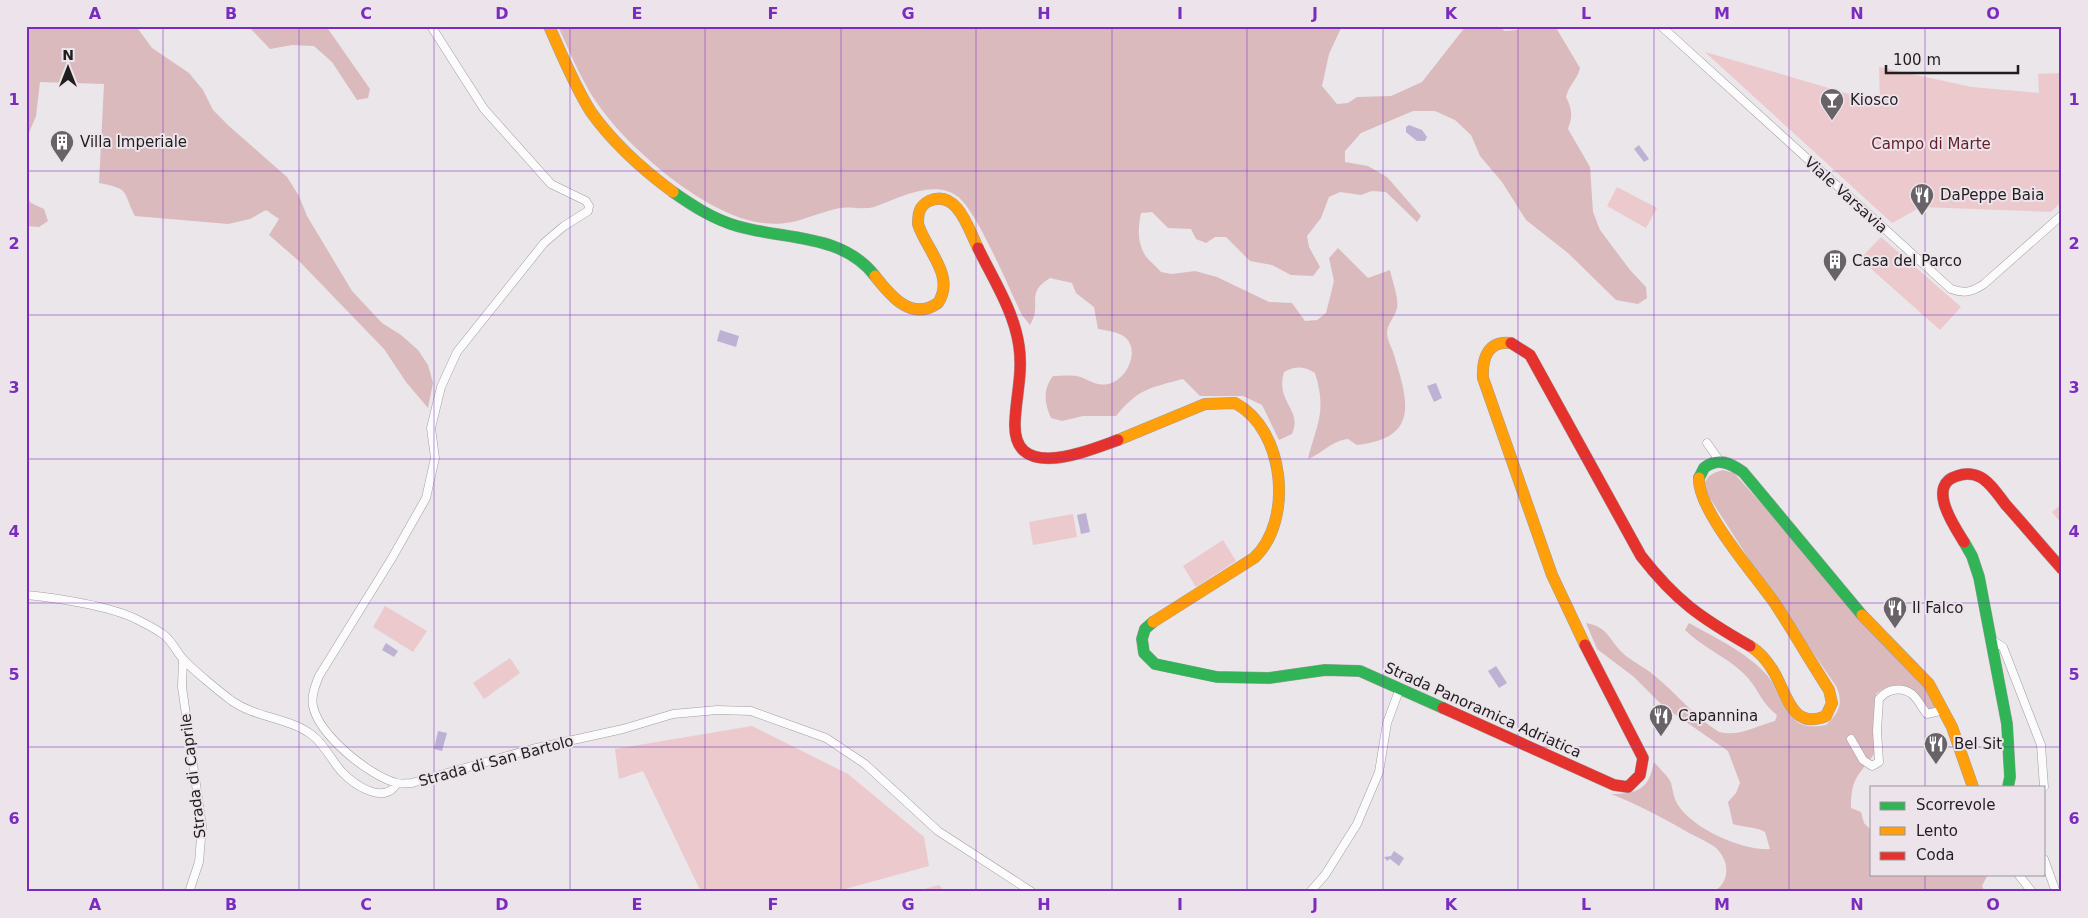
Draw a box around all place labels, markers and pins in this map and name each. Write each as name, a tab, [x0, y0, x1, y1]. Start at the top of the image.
bar icon: Kiosco	[1819, 87, 1845, 121]
place label: Kiosco	[1850, 91, 1898, 109]
building icon: Villa Imperiale	[49, 129, 75, 163]
place label: Villa Imperiale	[80, 133, 187, 151]
restaurant icon: DaPeppe Baia	[1909, 182, 1935, 216]
place label: DaPeppe Baia	[1940, 186, 2044, 204]
building icon: Casa del Parco	[1822, 248, 1848, 282]
place label: Casa del Parco	[1852, 252, 1962, 270]
restaurant icon: Il Falco	[1882, 595, 1908, 629]
place label: Il Falco	[1912, 599, 1963, 617]
restaurant icon: Capannina	[1648, 703, 1674, 737]
place label: Capannina	[1678, 707, 1758, 725]
restaurant icon: Bel Sit	[1923, 731, 1949, 765]
place label: Bel Sit	[1954, 735, 2002, 753]

